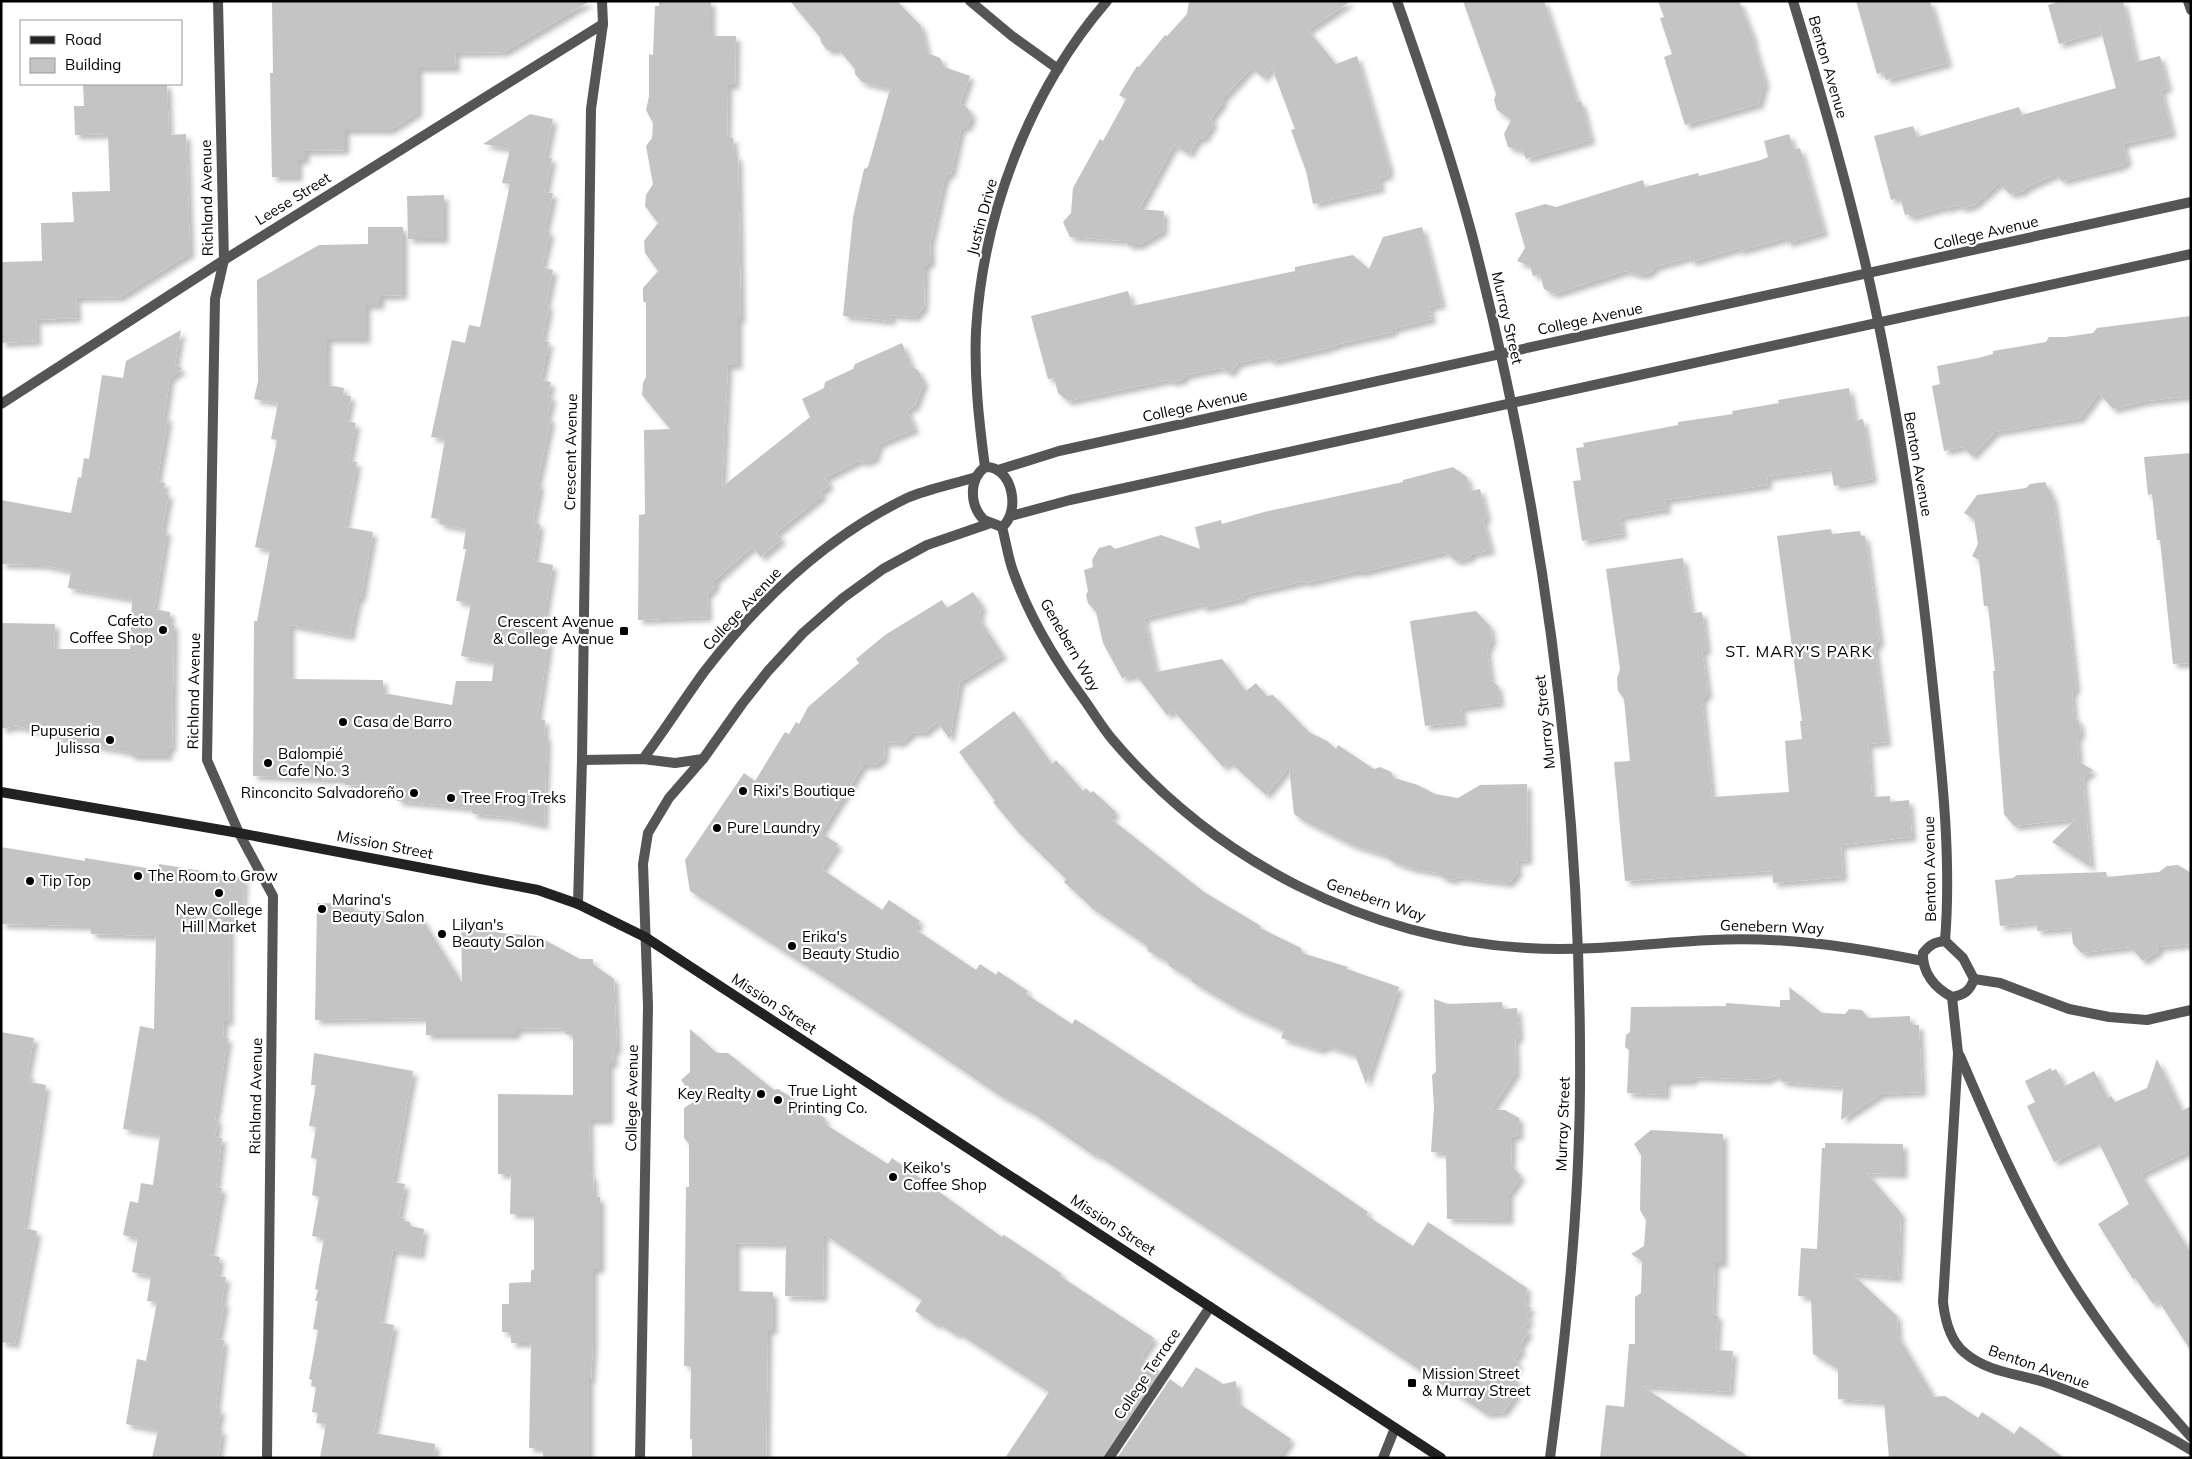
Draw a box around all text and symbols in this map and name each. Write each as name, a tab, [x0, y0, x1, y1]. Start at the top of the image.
street label: Benton Avenue	[1805, 13, 1852, 120]
legend	[20, 20, 182, 85]
text: Road	[65, 30, 102, 49]
text: Building	[65, 55, 121, 74]
street label: Richland Avenue	[196, 140, 217, 257]
street label: Leese Street	[251, 168, 334, 229]
street label: Justin Drive	[962, 176, 1001, 257]
street label: College Avenue	[1932, 211, 2040, 254]
street label: Murray Street	[1488, 270, 1527, 366]
street label: College Avenue	[1536, 298, 1644, 339]
street label: College Avenue	[1141, 385, 1249, 426]
street label: Crescent Avenue	[560, 393, 581, 511]
street label: Benton Avenue	[1900, 410, 1937, 518]
street label: College Avenue	[698, 563, 785, 654]
street label: Genebern Way	[1036, 595, 1105, 695]
place label: Cafeto Coffee Shop	[69, 611, 153, 647]
place label: Crescent Avenue & College Avenue	[493, 612, 614, 648]
marker: Cafeto Coffee Shop	[157, 624, 169, 636]
marker: Crescent Avenue & College Avenue	[618, 625, 630, 637]
street label: Richland Avenue	[183, 632, 204, 749]
district label: ST. MARY'S PARK	[1725, 641, 1873, 661]
street label: Murray Street	[1530, 674, 1559, 770]
place label: Casa de Barro	[353, 712, 452, 731]
marker: Casa de Barro	[337, 716, 349, 728]
place label: Pupuseria Julissa	[30, 721, 100, 757]
marker: Pupuseria Julissa	[104, 734, 116, 746]
place label: Balompié Cafe No. 3	[278, 744, 350, 780]
marker: Balompié Cafe No. 3	[262, 757, 274, 769]
place label: Rixi's Boutique	[753, 781, 855, 800]
place label: Rinconcito Salvadoreño	[241, 783, 404, 802]
marker: Rixi's Boutique	[737, 785, 749, 797]
marker: Rinconcito Salvadoreño	[408, 787, 420, 799]
place label: Tree Frog Treks	[461, 788, 566, 807]
marker: Tree Frog Treks	[445, 792, 457, 804]
street label: Benton Avenue	[1919, 816, 1940, 922]
place label: Pure Laundry	[727, 818, 820, 837]
marker: Pure Laundry	[711, 822, 723, 834]
street label: Mission Street	[335, 826, 435, 863]
place label: The Room to Grow	[148, 866, 278, 885]
marker: The Room to Grow	[132, 870, 144, 882]
place label: Tip Top	[40, 871, 91, 890]
street label: Genebern Way	[1324, 874, 1428, 925]
marker: Tip Top	[24, 875, 36, 887]
marker: New College Hill Market	[213, 887, 225, 899]
place label: Marina's Beauty Salon	[332, 890, 425, 926]
place label: New College Hill Market	[175, 900, 263, 936]
marker: Marina's Beauty Salon	[316, 903, 328, 915]
place label: Lilyan's Beauty Salon	[452, 915, 545, 951]
street label: Genebern Way	[1720, 915, 1824, 938]
place label: Erika's Beauty Studio	[802, 927, 900, 963]
marker: Lilyan's Beauty Salon	[436, 928, 448, 940]
marker: Erika's Beauty Studio	[786, 940, 798, 952]
street label: Mission Street	[728, 969, 820, 1038]
street label: Richland Avenue	[245, 1037, 266, 1154]
street label: College Avenue	[621, 1044, 642, 1152]
street label: Murray Street	[1551, 1076, 1574, 1172]
place label: True Light Printing Co.	[788, 1081, 867, 1117]
place label: Key Realty	[677, 1084, 751, 1103]
marker: Key Realty	[755, 1088, 767, 1100]
marker: True Light Printing Co.	[772, 1094, 784, 1106]
place label: Keiko's Coffee Shop	[903, 1158, 987, 1194]
marker: Keiko's Coffee Shop	[887, 1171, 899, 1183]
street label: Mission Street	[1067, 1190, 1159, 1259]
street label: College Terrace	[1109, 1324, 1184, 1423]
street label: Benton Avenue	[1986, 1340, 2092, 1393]
place label: Mission Street & Murray Street	[1422, 1364, 1531, 1400]
marker: Mission Street & Murray Street	[1406, 1377, 1418, 1389]

